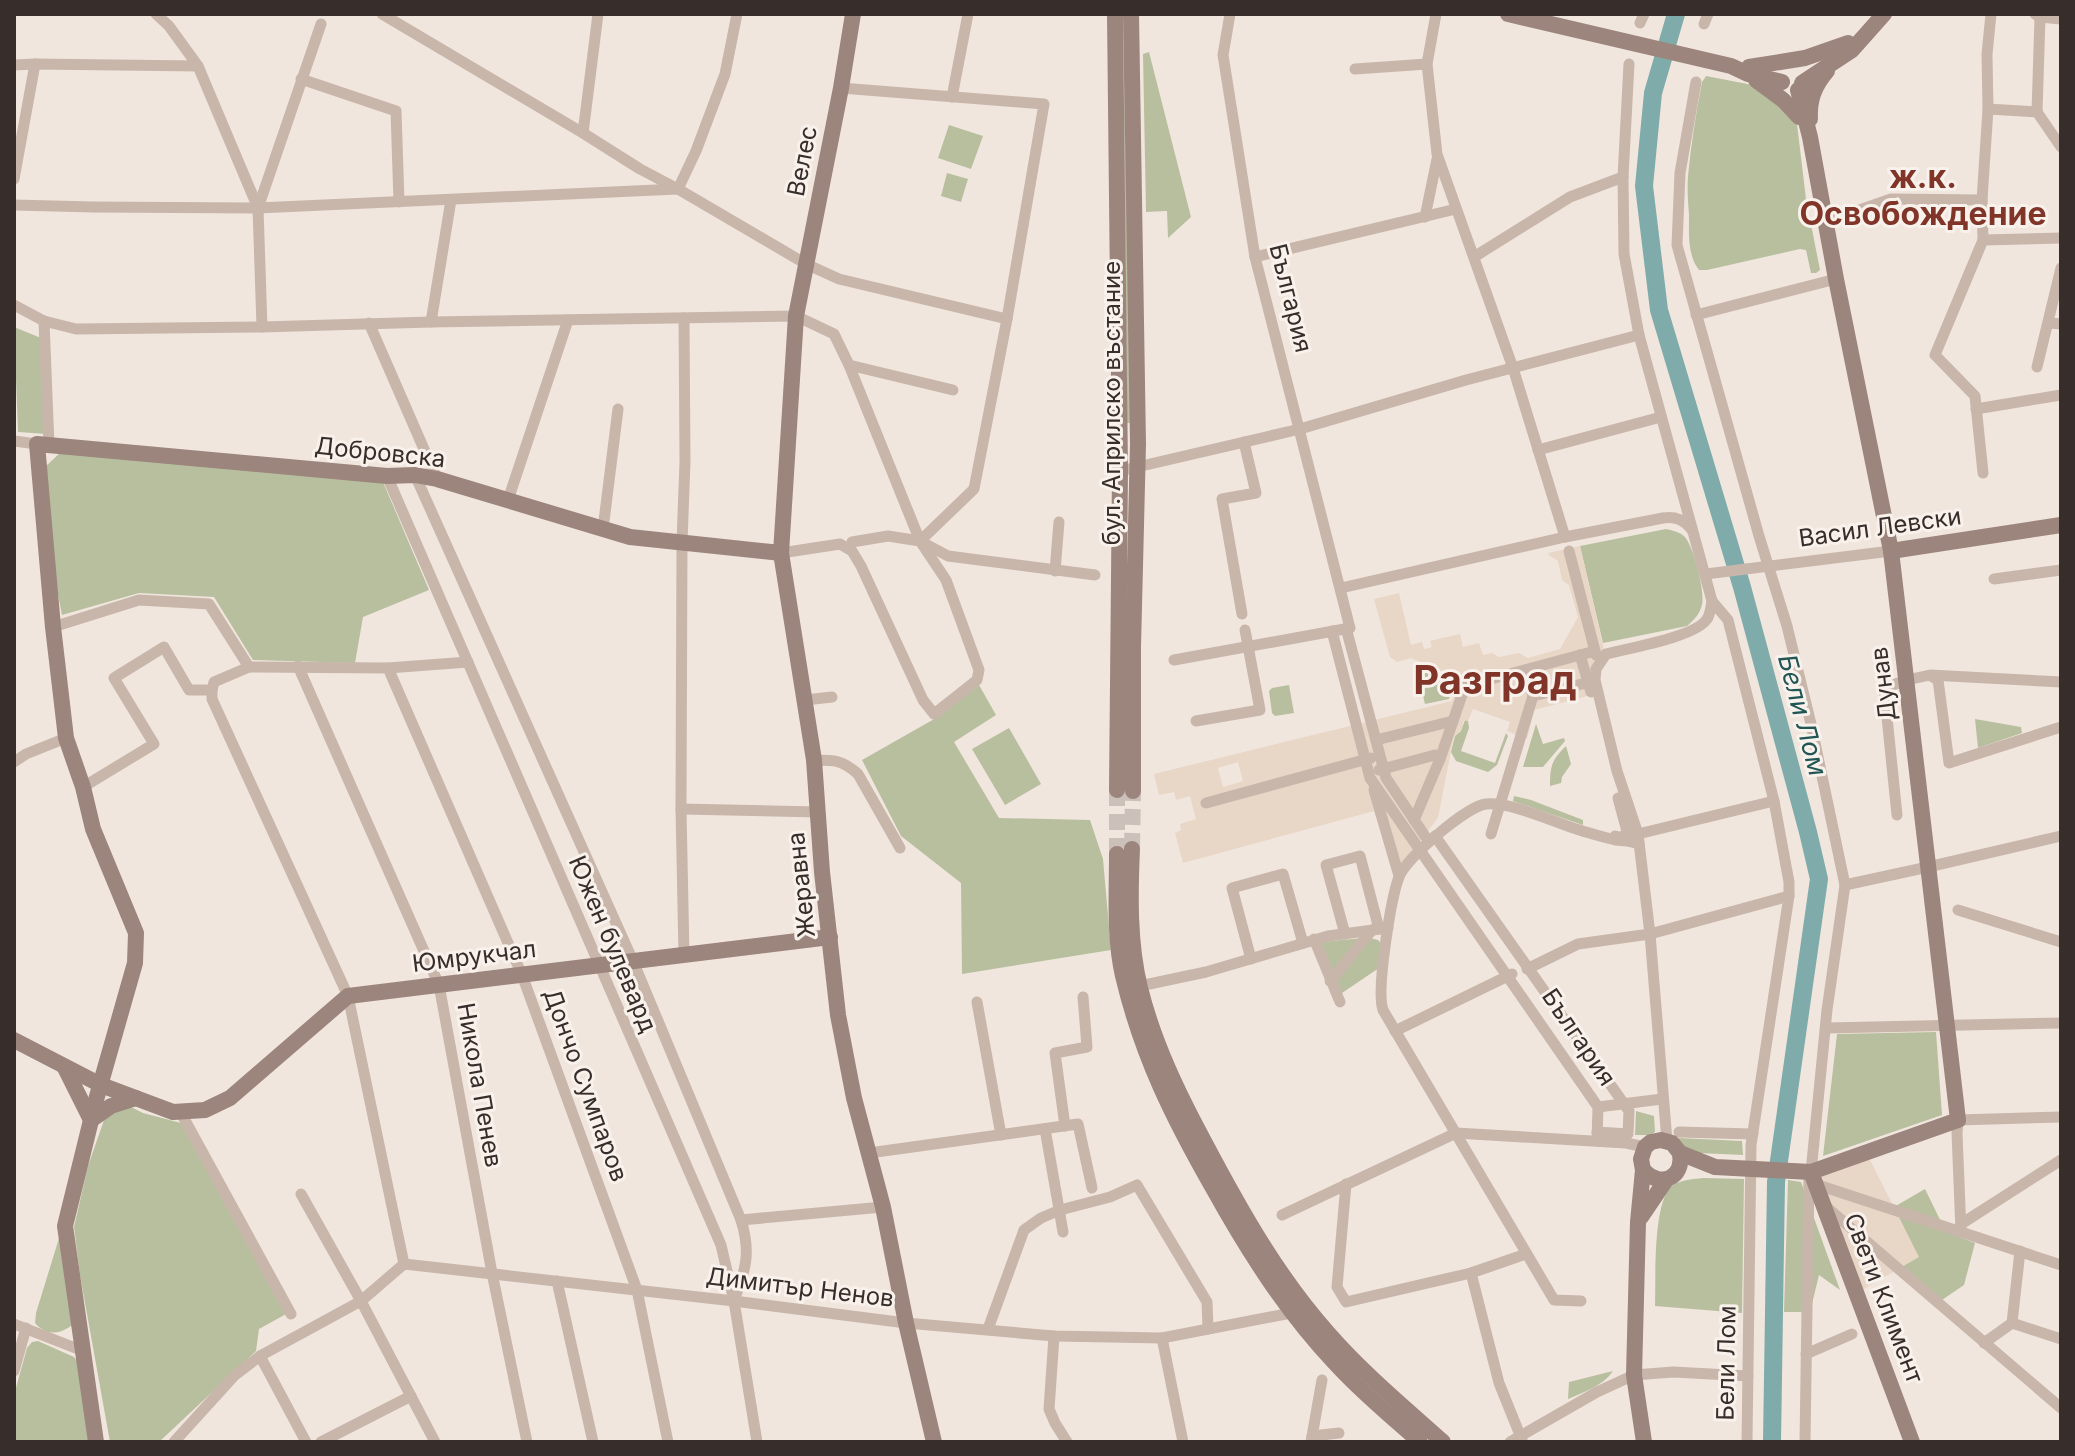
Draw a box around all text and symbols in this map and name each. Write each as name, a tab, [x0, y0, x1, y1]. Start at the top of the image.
street label: Велес	[781, 123, 823, 199]
district label: ж.к. Освобождение	[1799, 157, 2047, 233]
street label: България	[1264, 241, 1318, 355]
street label: бул. Априлско въстание	[1097, 261, 1126, 545]
street label: Добровска	[313, 431, 447, 473]
street label: Васил Левски	[1797, 501, 1963, 553]
street label: Дунав	[1864, 645, 1902, 723]
water label: Бели Лом	[1772, 651, 1834, 779]
district label: Разград	[1413, 655, 1577, 704]
street label: Жеравна	[781, 831, 821, 939]
street label: Южен булевард	[563, 851, 663, 1037]
street label: Юмрукчал	[410, 934, 538, 978]
street label: България	[1536, 983, 1622, 1091]
street label: Дончо Сумпаров	[538, 985, 634, 1185]
street label: Никола Пенев	[451, 1000, 509, 1170]
street label: Свети Климент	[1838, 1209, 1930, 1387]
street label: Димитър Ненов	[704, 1261, 896, 1313]
street label: Бели Лом	[1710, 1305, 1742, 1421]

